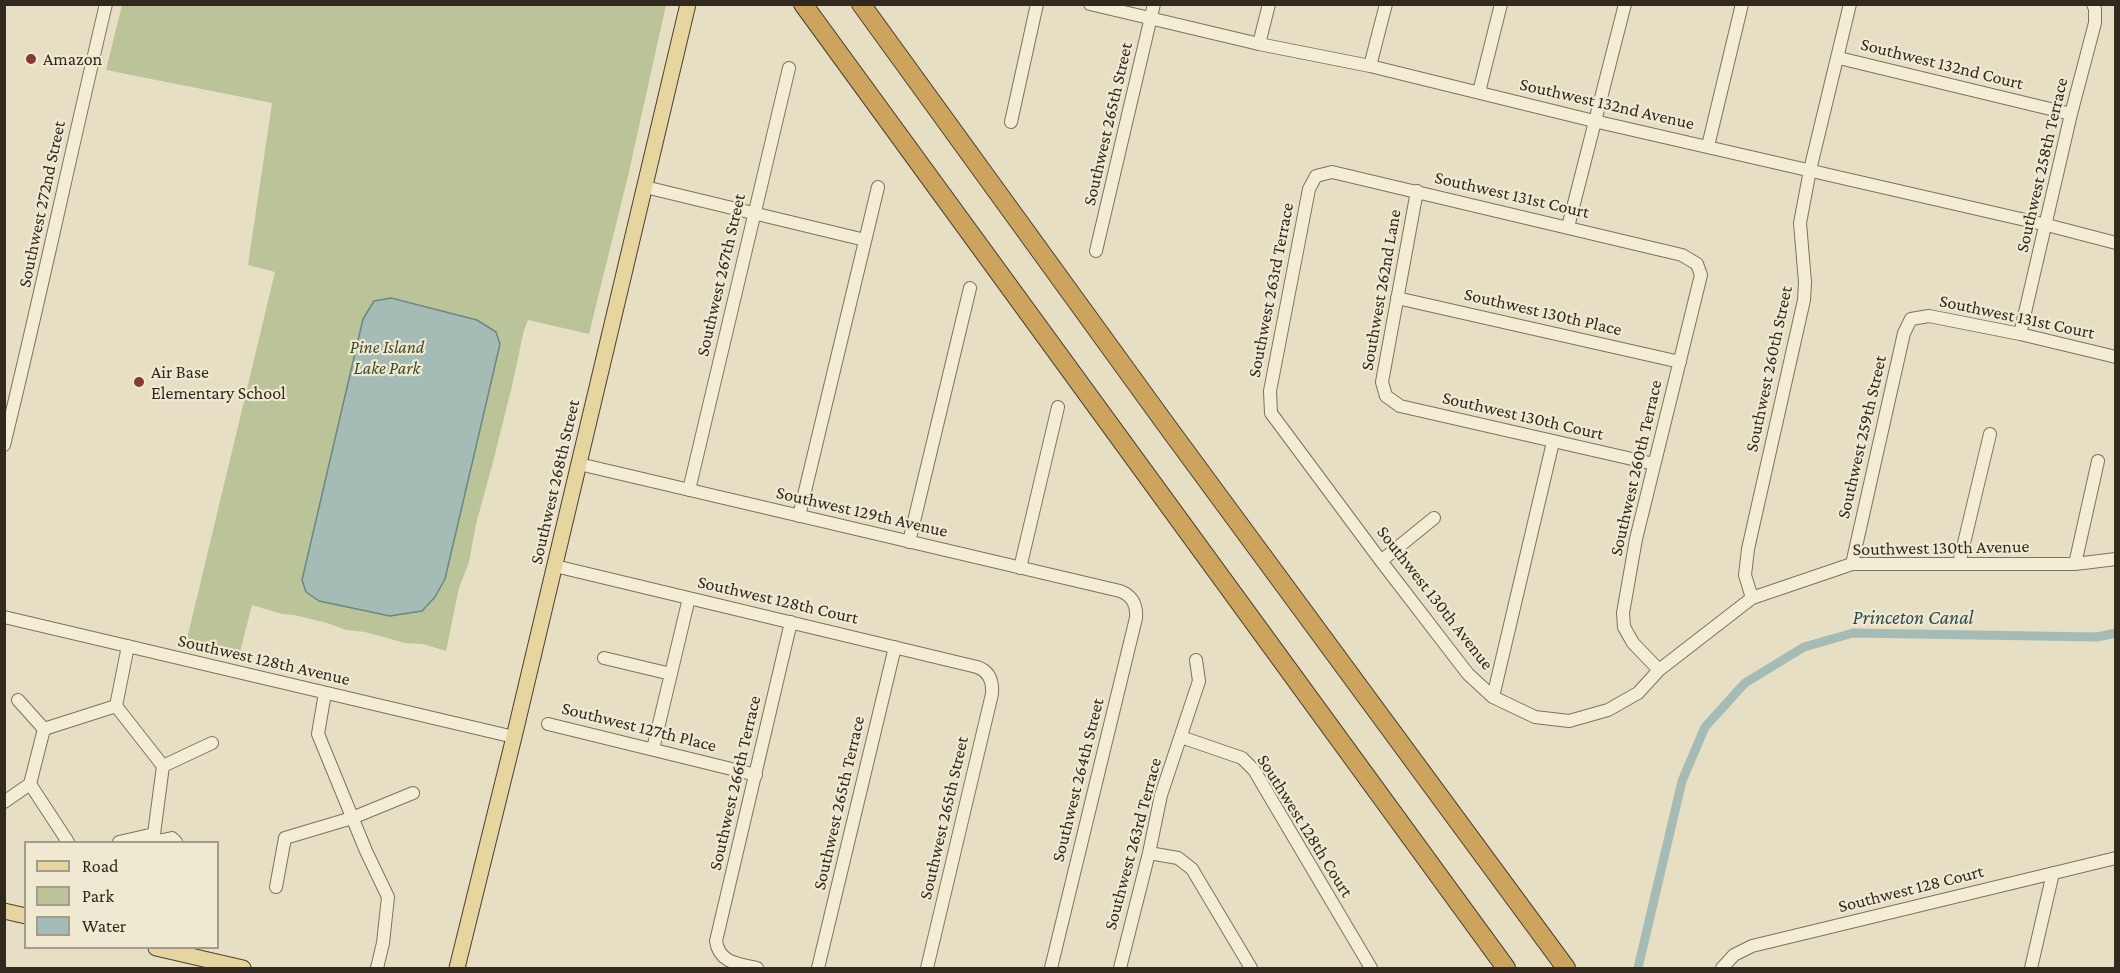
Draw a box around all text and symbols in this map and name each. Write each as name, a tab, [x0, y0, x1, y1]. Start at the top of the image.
street label: Southwest 132nd Court	[1858, 33, 2026, 95]
street label: Southwest 265th Street	[1079, 40, 1137, 208]
place label: Amazon	[43, 48, 102, 70]
marker: Amazon	[24, 52, 38, 66]
street label: Southwest 132nd Avenue	[1518, 73, 1696, 135]
street label: Southwest 258th Terrace	[2011, 76, 2073, 254]
street label: Southwest 272nd Street	[14, 119, 70, 289]
street label: Southwest 131st Court	[1433, 167, 1591, 223]
street label: Southwest 267th Street	[692, 192, 750, 358]
street label: Southwest 263rd Terrace	[1243, 201, 1299, 379]
street label: Southwest 262nd Lane	[1356, 208, 1406, 372]
street label: Southwest 130th Place	[1462, 283, 1624, 341]
street label: Southwest 260th Street	[1741, 284, 1797, 454]
street label: Southwest 131st Court	[1937, 290, 2097, 344]
park label: Pine Island Lake Park	[350, 336, 424, 378]
street label: Southwest 259th Street	[1833, 353, 1891, 521]
place label: Air Base Elementary School	[151, 361, 286, 404]
marker: Air Base Elementary School	[132, 375, 146, 389]
street label: Southwest 260th Terrace	[1605, 378, 1667, 558]
street label: Southwest 130th Court	[1440, 387, 1606, 445]
street label: Southwest 268th Street	[526, 398, 584, 566]
street label: Southwest 129th Avenue	[774, 482, 950, 542]
street label: Southwest 130th Avenue	[1372, 522, 1498, 674]
street label: Southwest 130th Avenue	[1853, 536, 2029, 560]
street label: Southwest 128th Court	[695, 571, 861, 629]
water label: Princeton Canal	[1853, 606, 1973, 630]
street label: Southwest 128th Avenue	[176, 630, 352, 690]
street label: Southwest 266th Terrace	[704, 694, 766, 872]
street label: Southwest 264th Street	[1047, 696, 1109, 864]
street label: Southwest 127th Place	[559, 697, 719, 757]
street label: Southwest 265th Terrace	[808, 714, 870, 892]
street label: Southwest 265th Street	[915, 734, 973, 902]
street label: Southwest 128th Court	[1252, 751, 1358, 901]
street label: Southwest 263rd Terrace	[1100, 756, 1166, 932]
legend	[24, 841, 219, 949]
text: Road	[82, 856, 119, 876]
street label: Southwest 128 Court	[1836, 861, 1986, 917]
text: Park	[82, 886, 114, 906]
text: Water	[82, 916, 126, 936]

